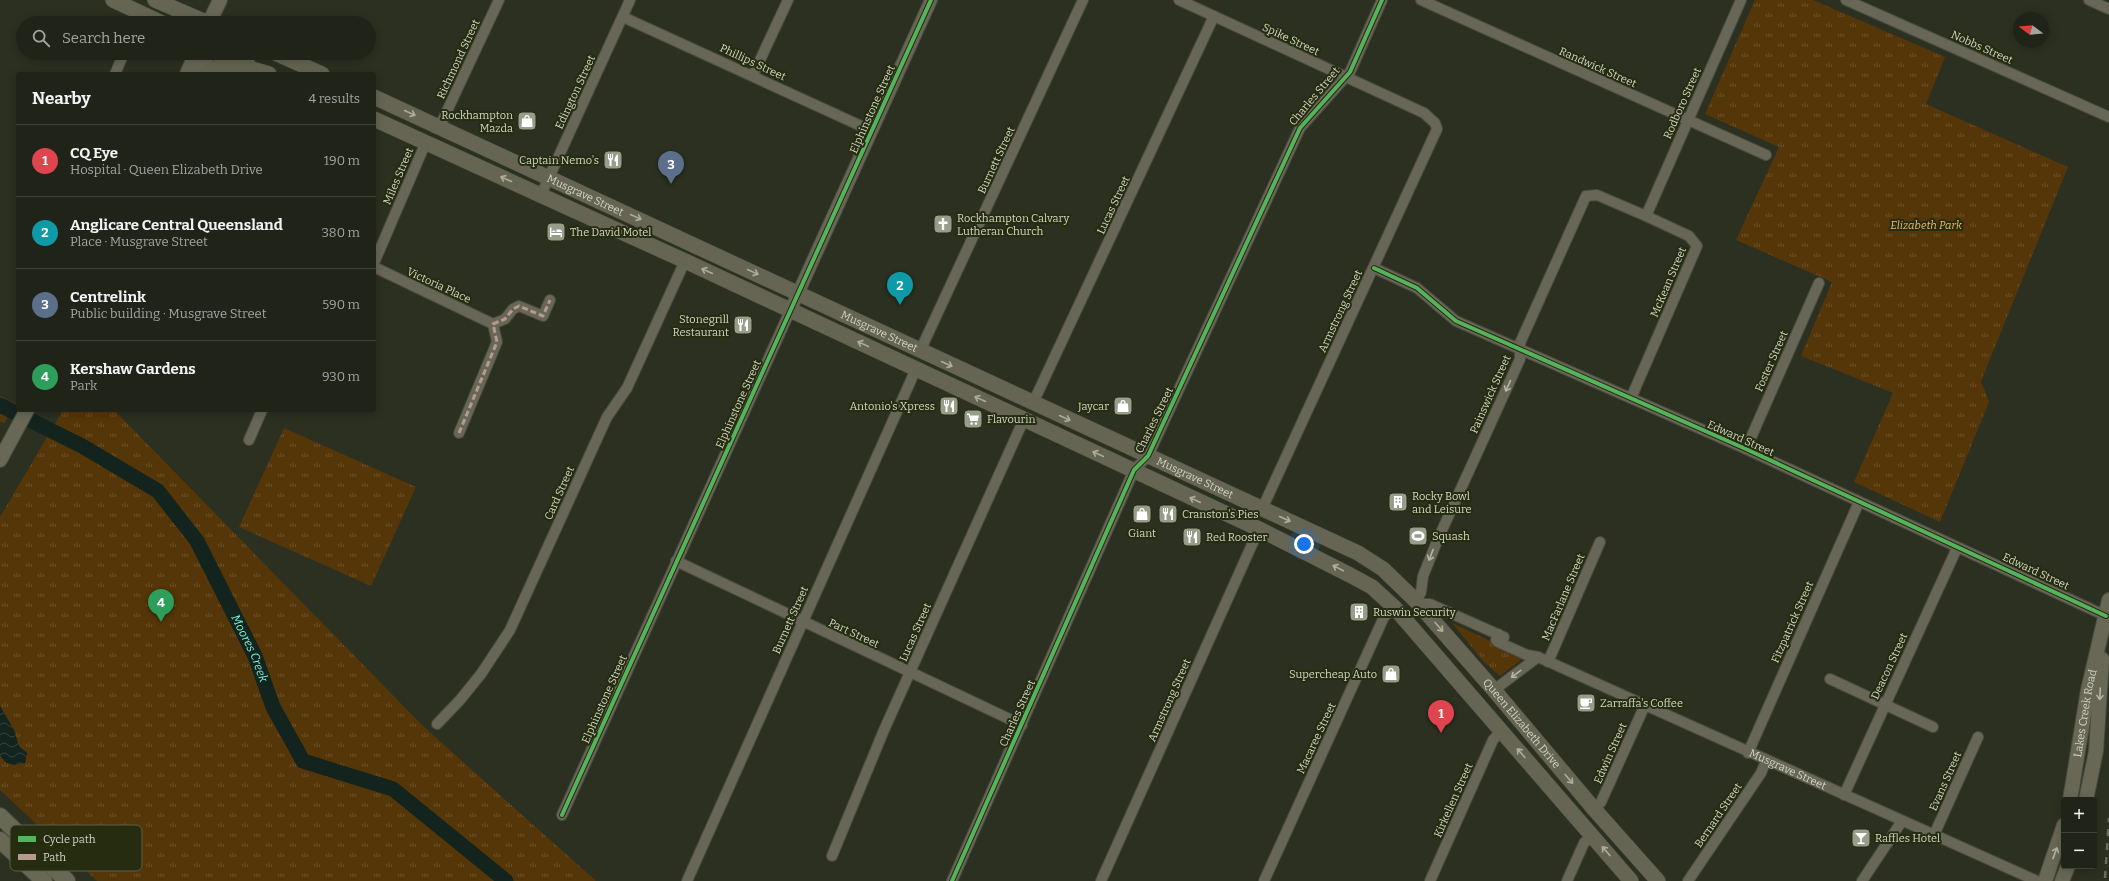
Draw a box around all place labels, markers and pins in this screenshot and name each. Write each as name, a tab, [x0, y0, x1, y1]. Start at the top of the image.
place label: Rockhampton Mazda	[441, 109, 513, 135]
shop icon: Rockhampton Mazda	[516, 110, 538, 132]
restaurant icon: Captain Nemo's	[602, 149, 624, 171]
pin: 3	[658, 151, 684, 184]
place label: Captain Nemo's	[519, 154, 599, 167]
place label: Rockhampton Calvary Lutheran Church	[957, 212, 1070, 238]
church icon: Rockhampton Calvary Lutheran Church	[932, 213, 954, 235]
hotel icon: The David Motel	[545, 221, 567, 243]
place label: The David Motel	[570, 226, 651, 239]
pin: 2	[887, 272, 913, 305]
place label: Stonegrill Restaurant	[673, 313, 729, 339]
restaurant icon: Stonegrill Restaurant	[732, 314, 754, 336]
restaurant icon: Antonio's Xpress	[938, 395, 960, 417]
shop icon: Jaycar	[1112, 395, 1134, 417]
place label: Antonio's Xpress	[850, 400, 935, 413]
place label: Jaycar	[1077, 400, 1109, 413]
supermarket icon: Flavourin	[962, 408, 984, 430]
place label: Flavourin	[987, 413, 1036, 426]
place label: Rocky Bowl and Leisure	[1412, 490, 1472, 516]
building icon: Rocky Bowl and Leisure	[1387, 491, 1409, 513]
shop icon: Giant	[1131, 503, 1153, 525]
restaurant icon: Cranston's Pies	[1157, 503, 1179, 525]
place label: Cranston's Pies	[1182, 508, 1259, 521]
sports icon: Squash	[1407, 525, 1429, 547]
restaurant icon: Red Rooster	[1181, 526, 1203, 548]
place label: Giant	[1128, 527, 1156, 540]
place label: Squash	[1432, 530, 1470, 543]
place label: Red Rooster	[1206, 531, 1267, 544]
pin: 4	[148, 589, 174, 622]
building icon: Ruswin Security	[1348, 601, 1370, 623]
place label: Ruswin Security	[1373, 606, 1456, 619]
shop icon: Supercheap Auto	[1380, 663, 1402, 685]
place label: Supercheap Auto	[1289, 668, 1377, 681]
cafe icon: Zarraffa's Coffee	[1575, 692, 1597, 714]
place label: Zarraffa's Coffee	[1600, 697, 1683, 710]
pin: 1	[1428, 700, 1454, 733]
bar icon: Raffles Hotel	[1850, 827, 1872, 849]
place label: Raffles Hotel	[1875, 832, 1940, 845]

